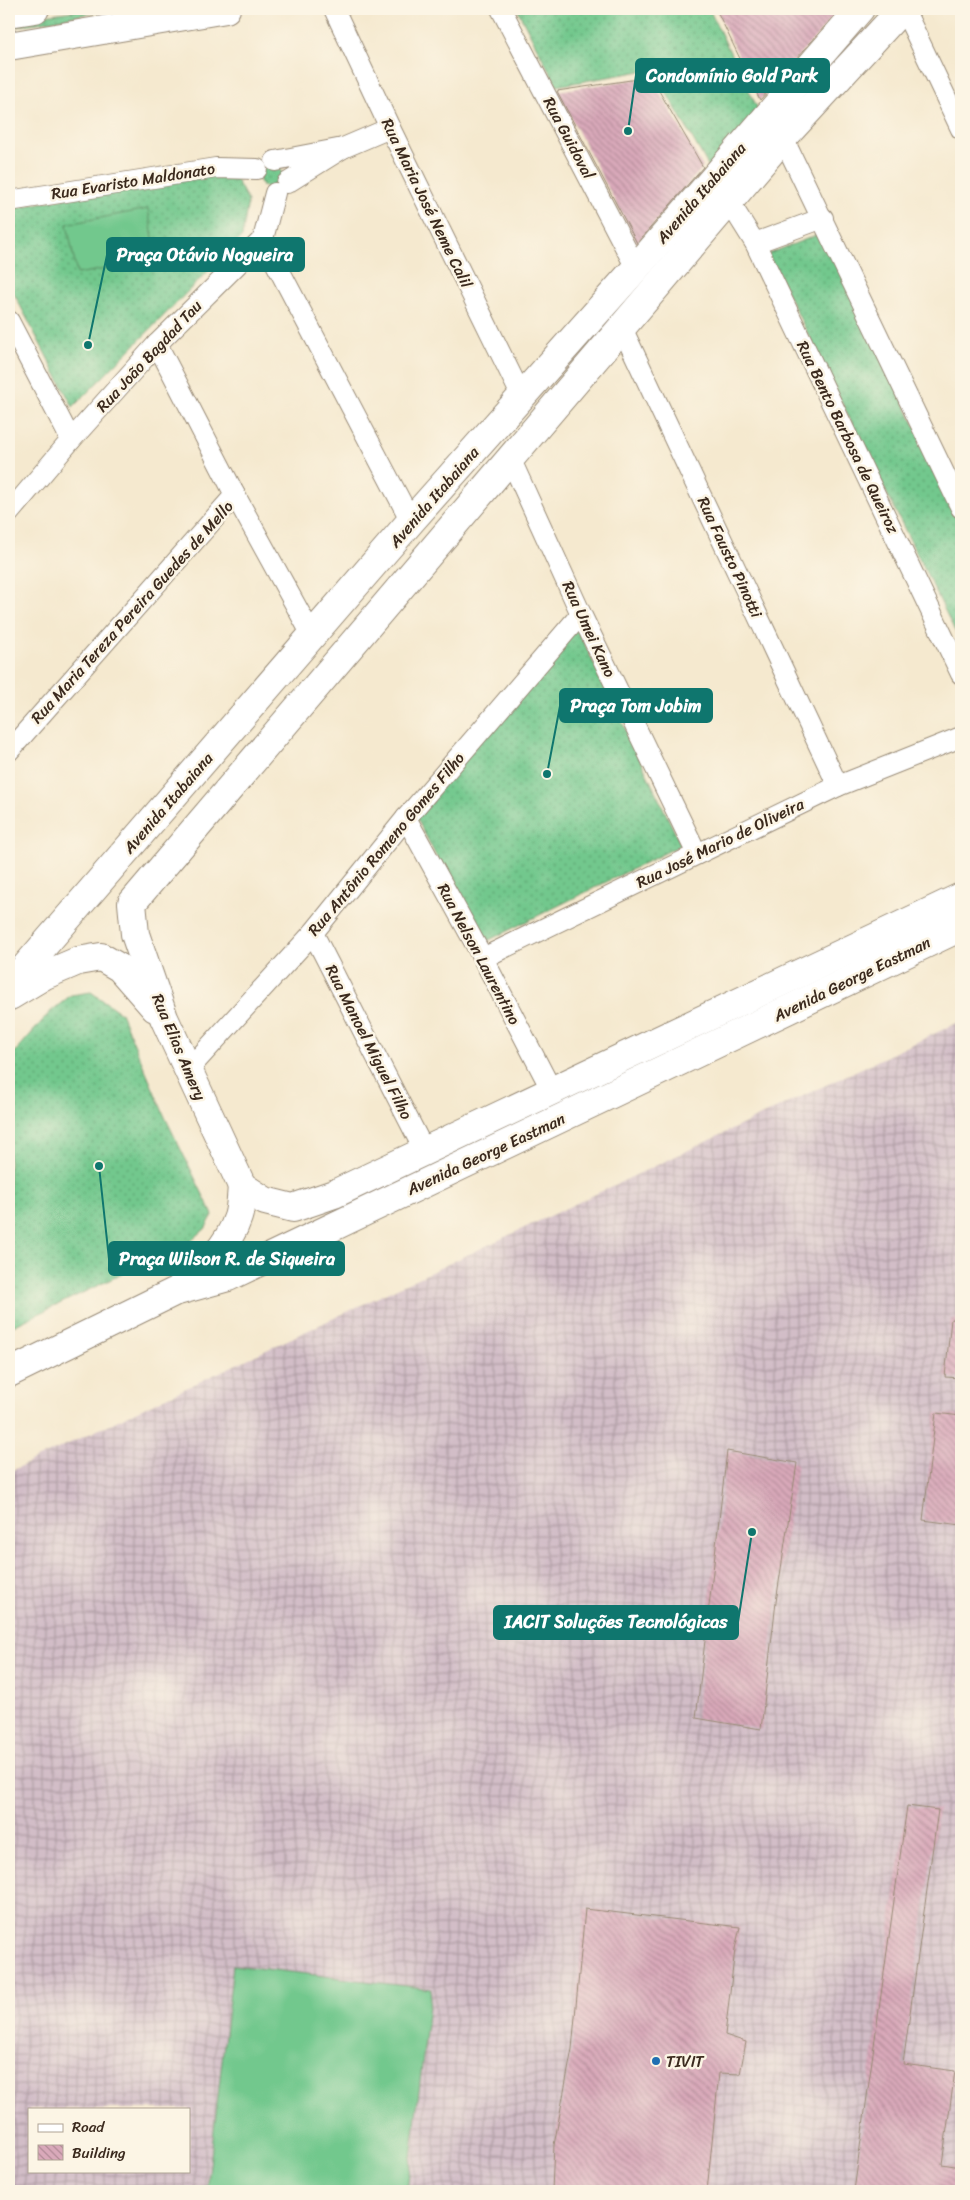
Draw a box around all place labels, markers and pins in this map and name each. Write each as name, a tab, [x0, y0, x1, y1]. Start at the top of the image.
callout: Condomínio Gold Park	[636, 59, 829, 92]
callout: Praça Otávio Nogueira	[107, 238, 304, 271]
callout: Praça Tom Jobim	[560, 689, 712, 722]
callout: Praça Wilson R. de Siqueira	[109, 1242, 344, 1275]
callout: IACIT Soluções Tecnológicas	[494, 1606, 738, 1639]
place label: TIVIT	[666, 2047, 705, 2076]
marker: TIVIT	[650, 2055, 662, 2067]

